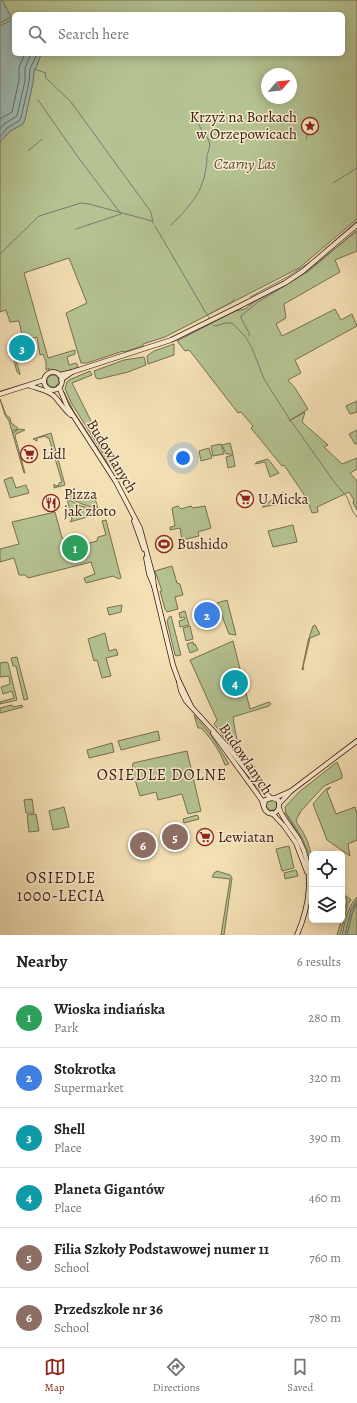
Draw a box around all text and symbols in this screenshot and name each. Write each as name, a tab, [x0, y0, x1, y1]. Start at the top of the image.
search box	[12, 12, 345, 56]
icon: search	[26, 23, 48, 45]
text: Search here	[58, 24, 129, 44]
north arrow	[261, 68, 297, 104]
place label: Krzyż na Borkach w Orzepowicach	[190, 107, 297, 144]
place icon: Krzyż na Borkach w Orzepowicach	[300, 116, 320, 136]
park label: Czarny Las	[214, 154, 276, 174]
pin: 3	[9, 333, 35, 363]
street label: Budowlanych	[82, 416, 142, 496]
supermarket icon: Lidl	[19, 444, 39, 464]
place label: Lidl	[42, 444, 66, 464]
your location	[173, 448, 193, 468]
place label: Pizza jak złoto	[64, 484, 116, 521]
supermarket icon: U Micka	[235, 489, 255, 509]
place label: U Micka	[258, 489, 308, 509]
restaurant icon: Pizza jak złoto	[41, 493, 61, 513]
pin: 1	[62, 533, 88, 563]
sports icon: Bushido	[154, 534, 174, 554]
place label: Bushido	[177, 534, 228, 554]
pin: 2	[194, 600, 220, 630]
pin: 4	[222, 668, 248, 698]
street label: Budowlanych	[215, 719, 277, 799]
district label: OSIEDLE DOLNE	[97, 764, 227, 786]
pin: 5	[162, 822, 188, 852]
supermarket icon: Lewiatan	[195, 827, 215, 847]
place label: Lewiatan	[218, 827, 274, 847]
pin: 6	[130, 830, 156, 860]
map controls	[309, 851, 345, 923]
button: locate	[309, 851, 345, 887]
district label: OSIEDLE 1000-LECIA	[17, 867, 105, 907]
button: layers	[309, 887, 345, 923]
text: Nearby	[16, 950, 67, 973]
text: 6 results	[297, 953, 341, 970]
text: Wioska indiańska	[54, 999, 165, 1019]
text: 1	[27, 1009, 31, 1026]
text: 280 m	[308, 1009, 341, 1026]
text: Park	[54, 1019, 78, 1036]
text: Stokrotka	[54, 1059, 116, 1079]
text: 2	[26, 1069, 32, 1086]
text: 320 m	[309, 1069, 341, 1086]
text: Supermarket	[54, 1079, 124, 1096]
text: Shell	[54, 1119, 85, 1139]
text: 3	[26, 1129, 32, 1146]
text: 390 m	[309, 1129, 341, 1146]
text: Place	[54, 1139, 82, 1156]
text: Planeta Gigantów	[54, 1179, 164, 1199]
text: 4	[26, 1189, 32, 1206]
text: 460 m	[309, 1189, 341, 1206]
text: Place	[54, 1199, 82, 1216]
text: Filia Szkoły Podstawowej numer 11	[54, 1239, 269, 1259]
text: 5	[26, 1249, 32, 1266]
text: 760 m	[309, 1249, 341, 1266]
text: School	[54, 1259, 89, 1276]
text: Przedszkole nr 36	[54, 1299, 163, 1319]
text: 6	[26, 1309, 32, 1326]
text: 780 m	[309, 1309, 341, 1326]
text: School	[54, 1319, 89, 1336]
tab: Map	[44, 1356, 66, 1395]
tab: Directions	[153, 1356, 200, 1395]
tab: Saved	[287, 1356, 313, 1395]

